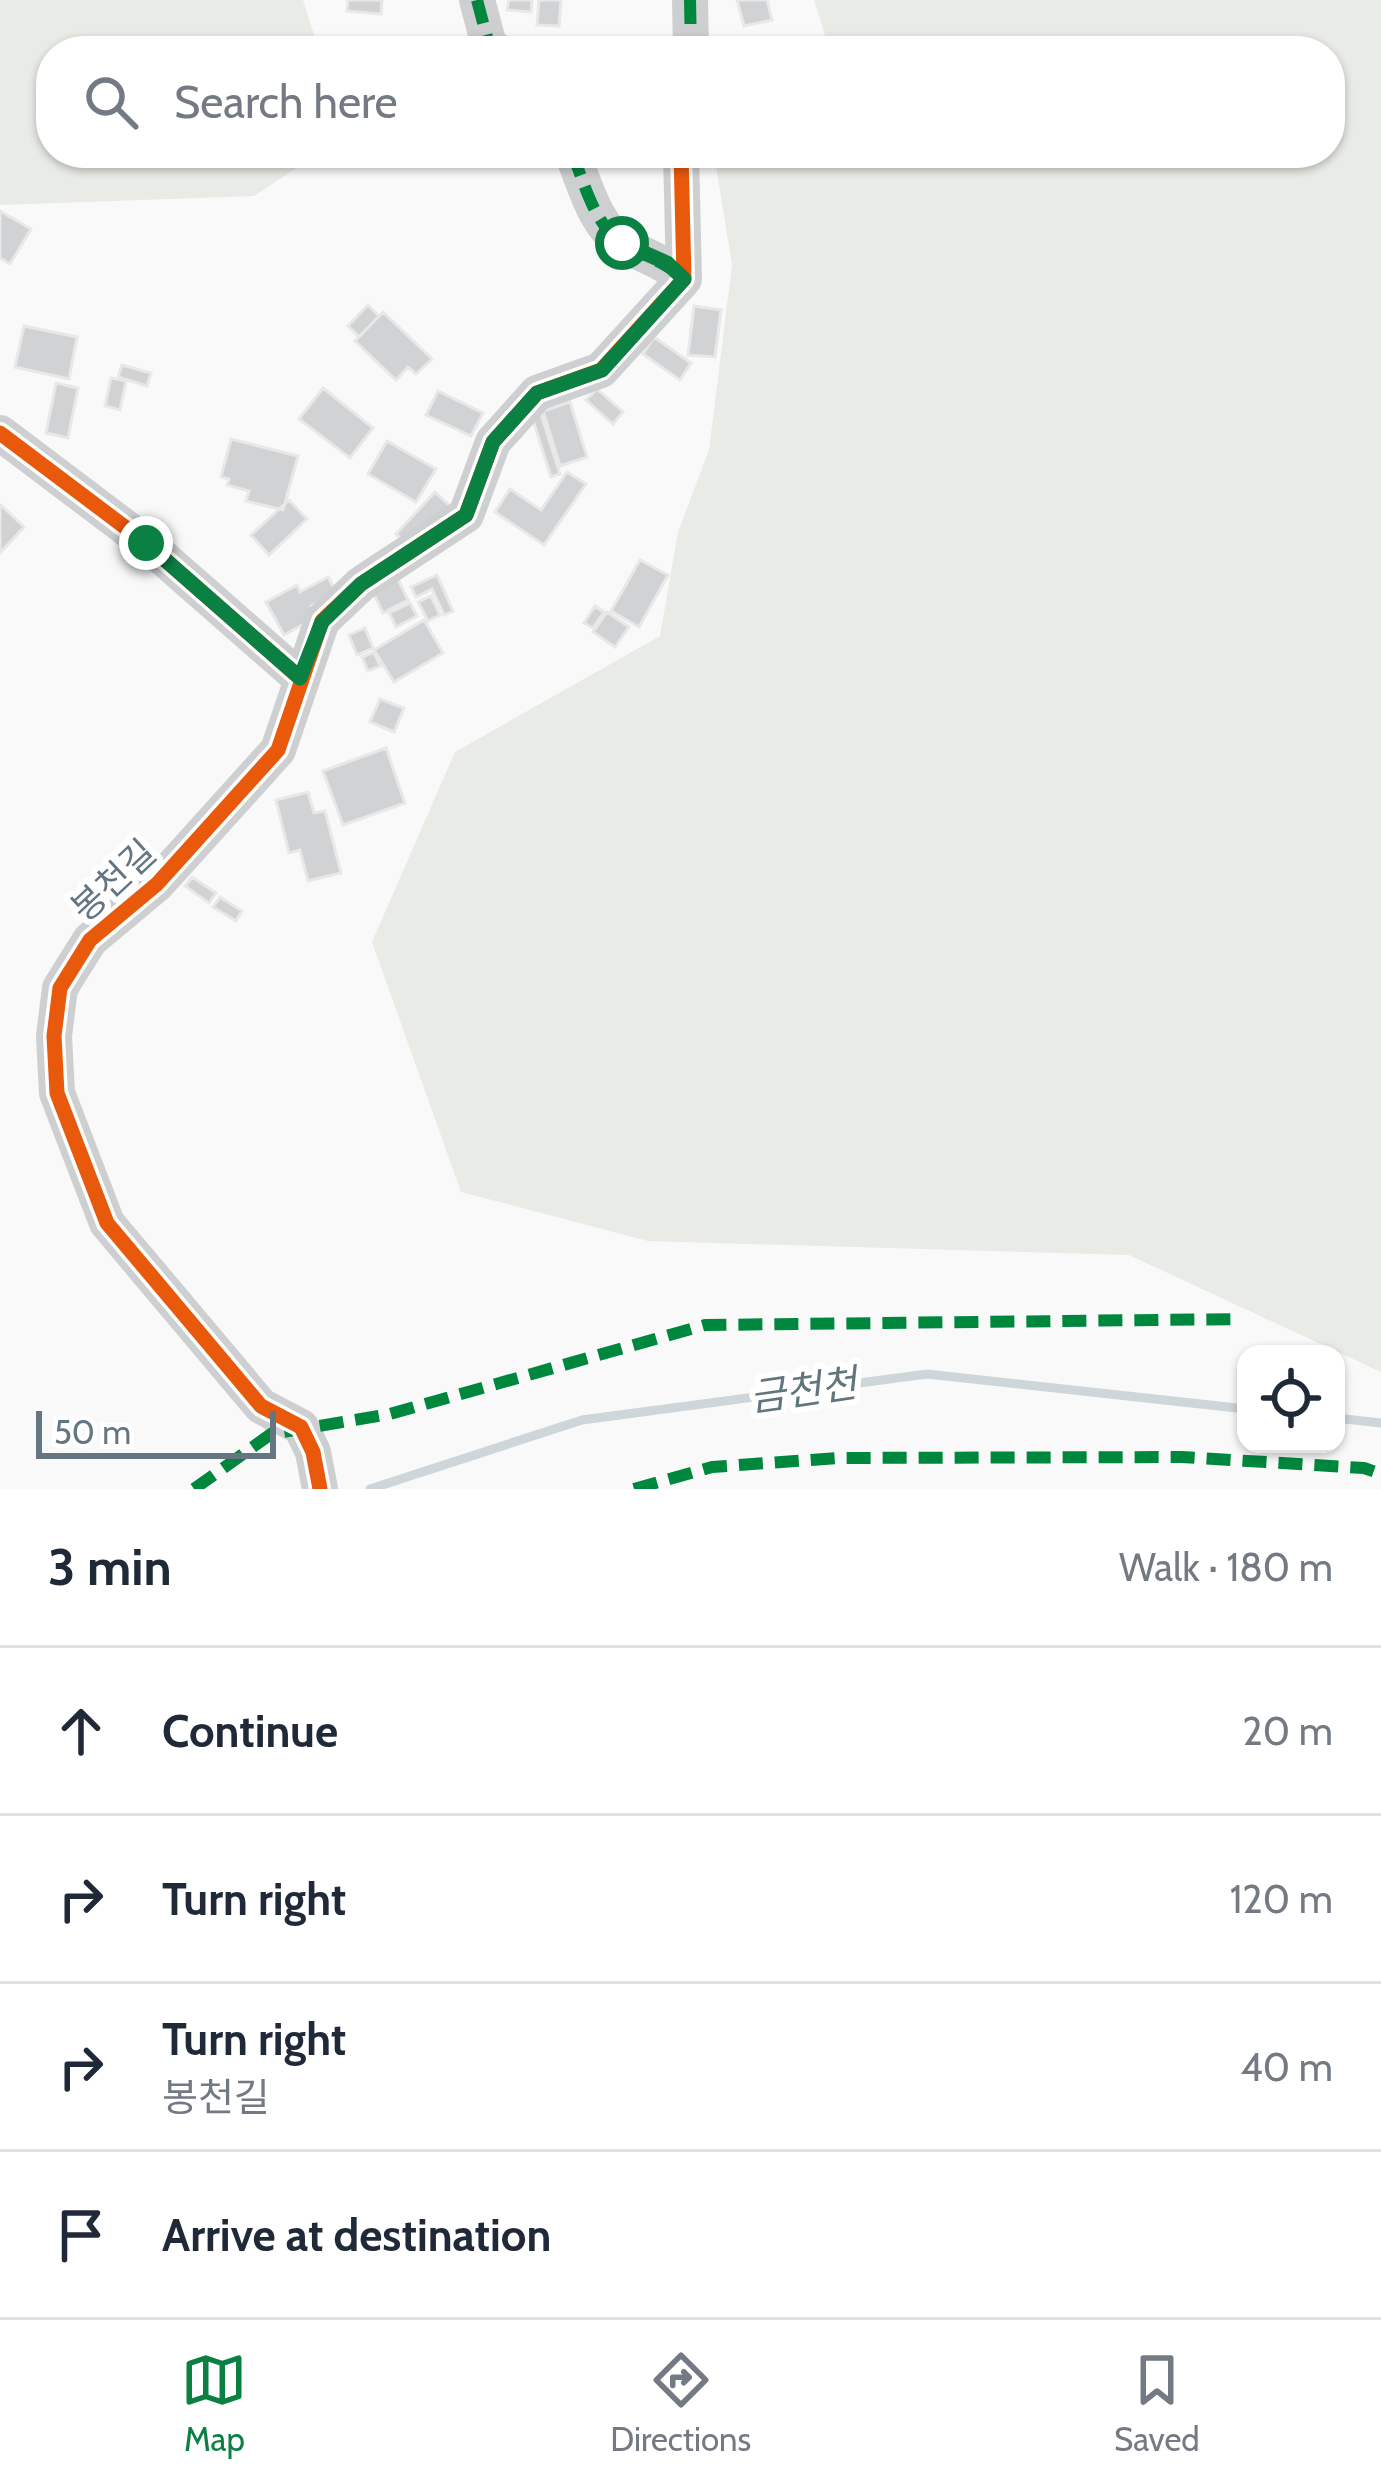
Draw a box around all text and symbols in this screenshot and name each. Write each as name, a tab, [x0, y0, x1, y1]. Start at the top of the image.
search box	[36, 36, 1345, 168]
icon: search	[78, 69, 144, 135]
text: Search here	[174, 75, 398, 129]
route start	[595, 216, 649, 270]
route end	[119, 516, 173, 570]
street label: 봉천길	[62, 830, 164, 930]
map controls	[1237, 1345, 1345, 1453]
button: locate	[1237, 1345, 1345, 1453]
water label: 금천천	[746, 1358, 864, 1421]
scale bar	[36, 1405, 276, 1458]
text: 50 m	[54, 1412, 131, 1452]
text: 3 min	[48, 1536, 172, 1598]
text: Walk · 180 m	[1119, 1543, 1333, 1591]
icon: ahead	[48, 1698, 114, 1764]
text: Continue	[162, 1704, 338, 1758]
text: 20 m	[1242, 1707, 1333, 1755]
icon: right	[48, 1866, 114, 1932]
text: Turn right	[162, 1872, 346, 1926]
text: 120 m	[1230, 1875, 1333, 1923]
text: Turn right	[162, 2012, 346, 2066]
icon: right	[48, 2034, 114, 2100]
text: 40 m	[1240, 2043, 1333, 2091]
text: 봉천길	[162, 2073, 270, 2121]
icon: arrive	[48, 2202, 114, 2268]
text: Arrive at destination	[162, 2208, 551, 2262]
tab: Map	[181, 2347, 247, 2459]
tab: Directions	[610, 2347, 751, 2459]
tab: Saved	[1114, 2347, 1200, 2459]

